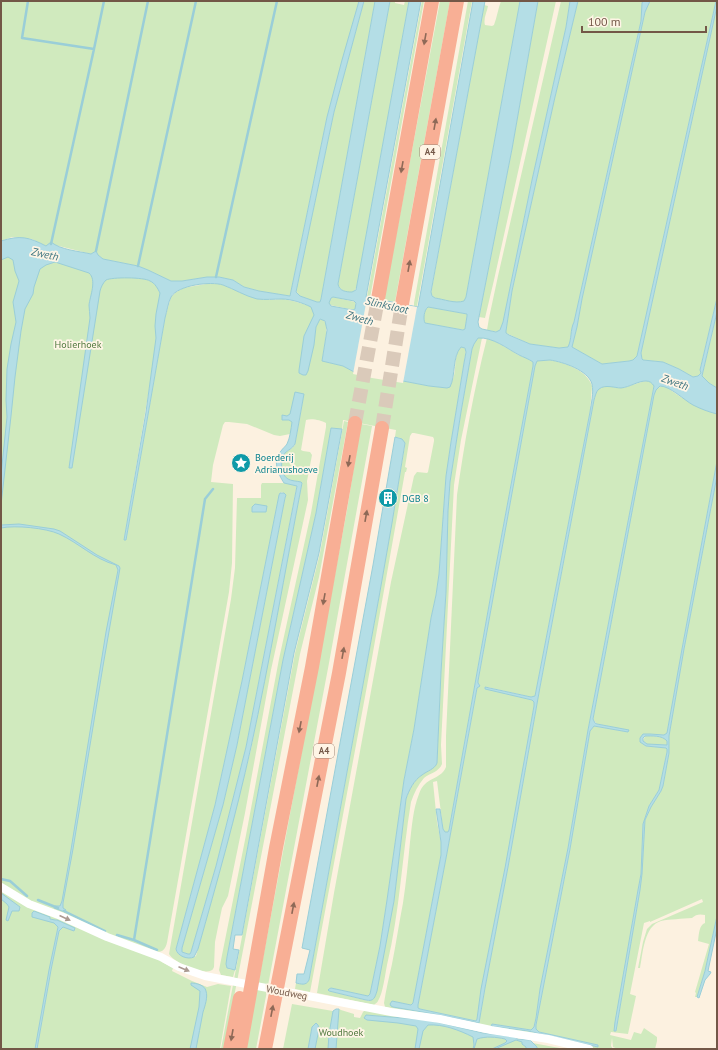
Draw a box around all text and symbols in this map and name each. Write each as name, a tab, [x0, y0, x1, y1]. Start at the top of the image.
scale bar	[582, 8, 706, 34]
text: 100 m	[588, 14, 621, 29]
one-way arrow	[422, 33, 428, 45]
one-way arrow	[432, 118, 438, 130]
road number: A4	[420, 145, 440, 159]
one-way arrow	[399, 161, 405, 173]
water label: Zweth	[29, 244, 60, 264]
one-way arrow	[407, 259, 413, 272]
water label: Slinksloot	[364, 293, 410, 317]
water label: Zweth	[344, 307, 375, 329]
park label: Holierhoek	[55, 338, 102, 351]
water label: Zweth	[659, 371, 691, 393]
place label: Boerderij Adrianushoeve	[255, 451, 318, 476]
place icon: Boerderij Adrianushoeve	[230, 452, 252, 474]
one-way arrow	[345, 455, 351, 467]
building icon: DGB 8	[377, 487, 399, 509]
place label: DGB 8	[402, 492, 429, 505]
one-way arrow	[364, 510, 370, 522]
one-way arrow	[321, 593, 327, 605]
one-way arrow	[340, 647, 346, 659]
one-way arrow	[297, 721, 303, 733]
road number: A4	[314, 744, 334, 758]
one-way arrow	[315, 775, 321, 787]
one-way arrow	[290, 902, 296, 914]
one-way arrow	[60, 915, 72, 921]
one-way arrow	[179, 966, 190, 972]
street label: Woudweg	[265, 982, 309, 1003]
one-way arrow	[270, 1005, 276, 1017]
park label: Woudhoek	[319, 1026, 364, 1039]
one-way arrow	[229, 1029, 235, 1042]

